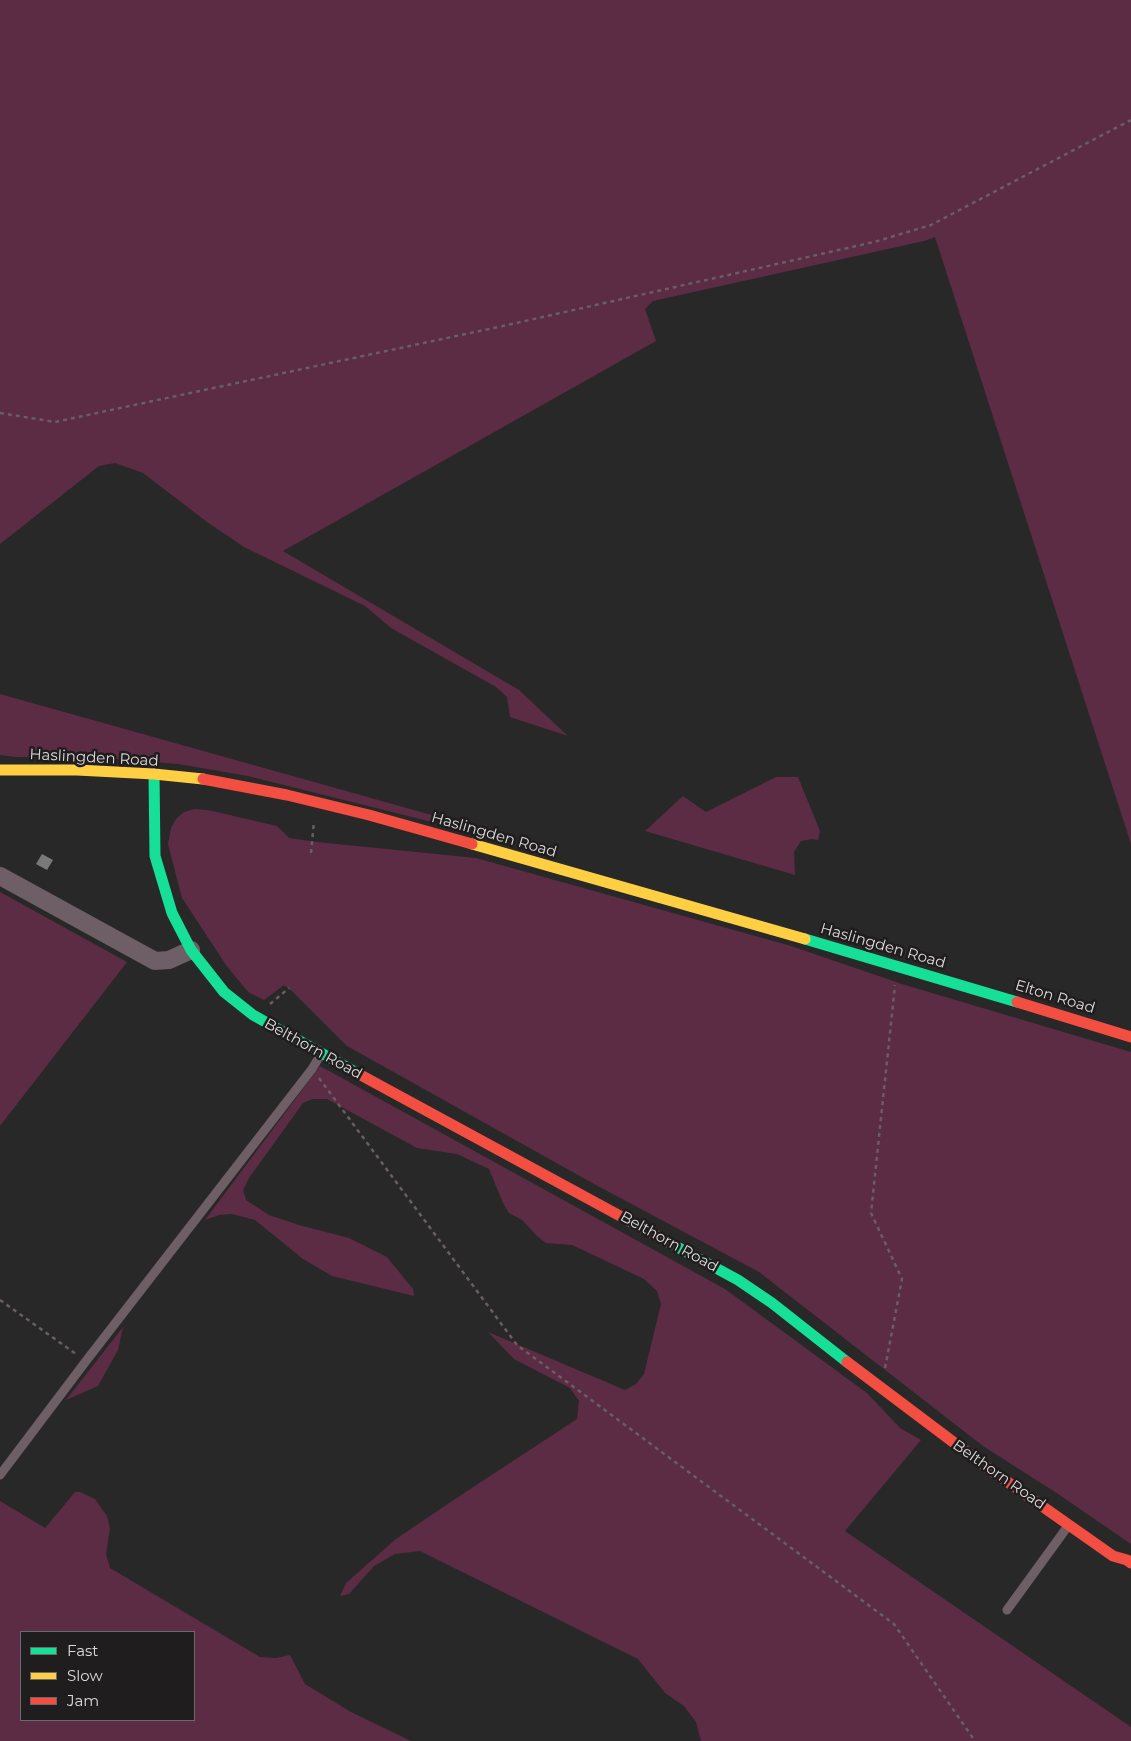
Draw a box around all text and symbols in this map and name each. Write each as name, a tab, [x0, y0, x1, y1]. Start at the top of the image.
street label: Haslingden Road	[29, 746, 159, 770]
street label: Haslingden Road	[429, 809, 559, 861]
street label: Haslingden Road	[818, 920, 948, 972]
street label: Elton Road	[1013, 976, 1097, 1018]
street label: Belthorn Road	[261, 1015, 365, 1083]
street label: Belthorn Road	[617, 1208, 721, 1276]
street label: Belthorn Road	[949, 1436, 1049, 1514]
legend	[20, 1631, 195, 1721]
text: Fast	[67, 1641, 98, 1660]
text: Slow	[67, 1666, 103, 1685]
text: Jam	[67, 1691, 99, 1710]

